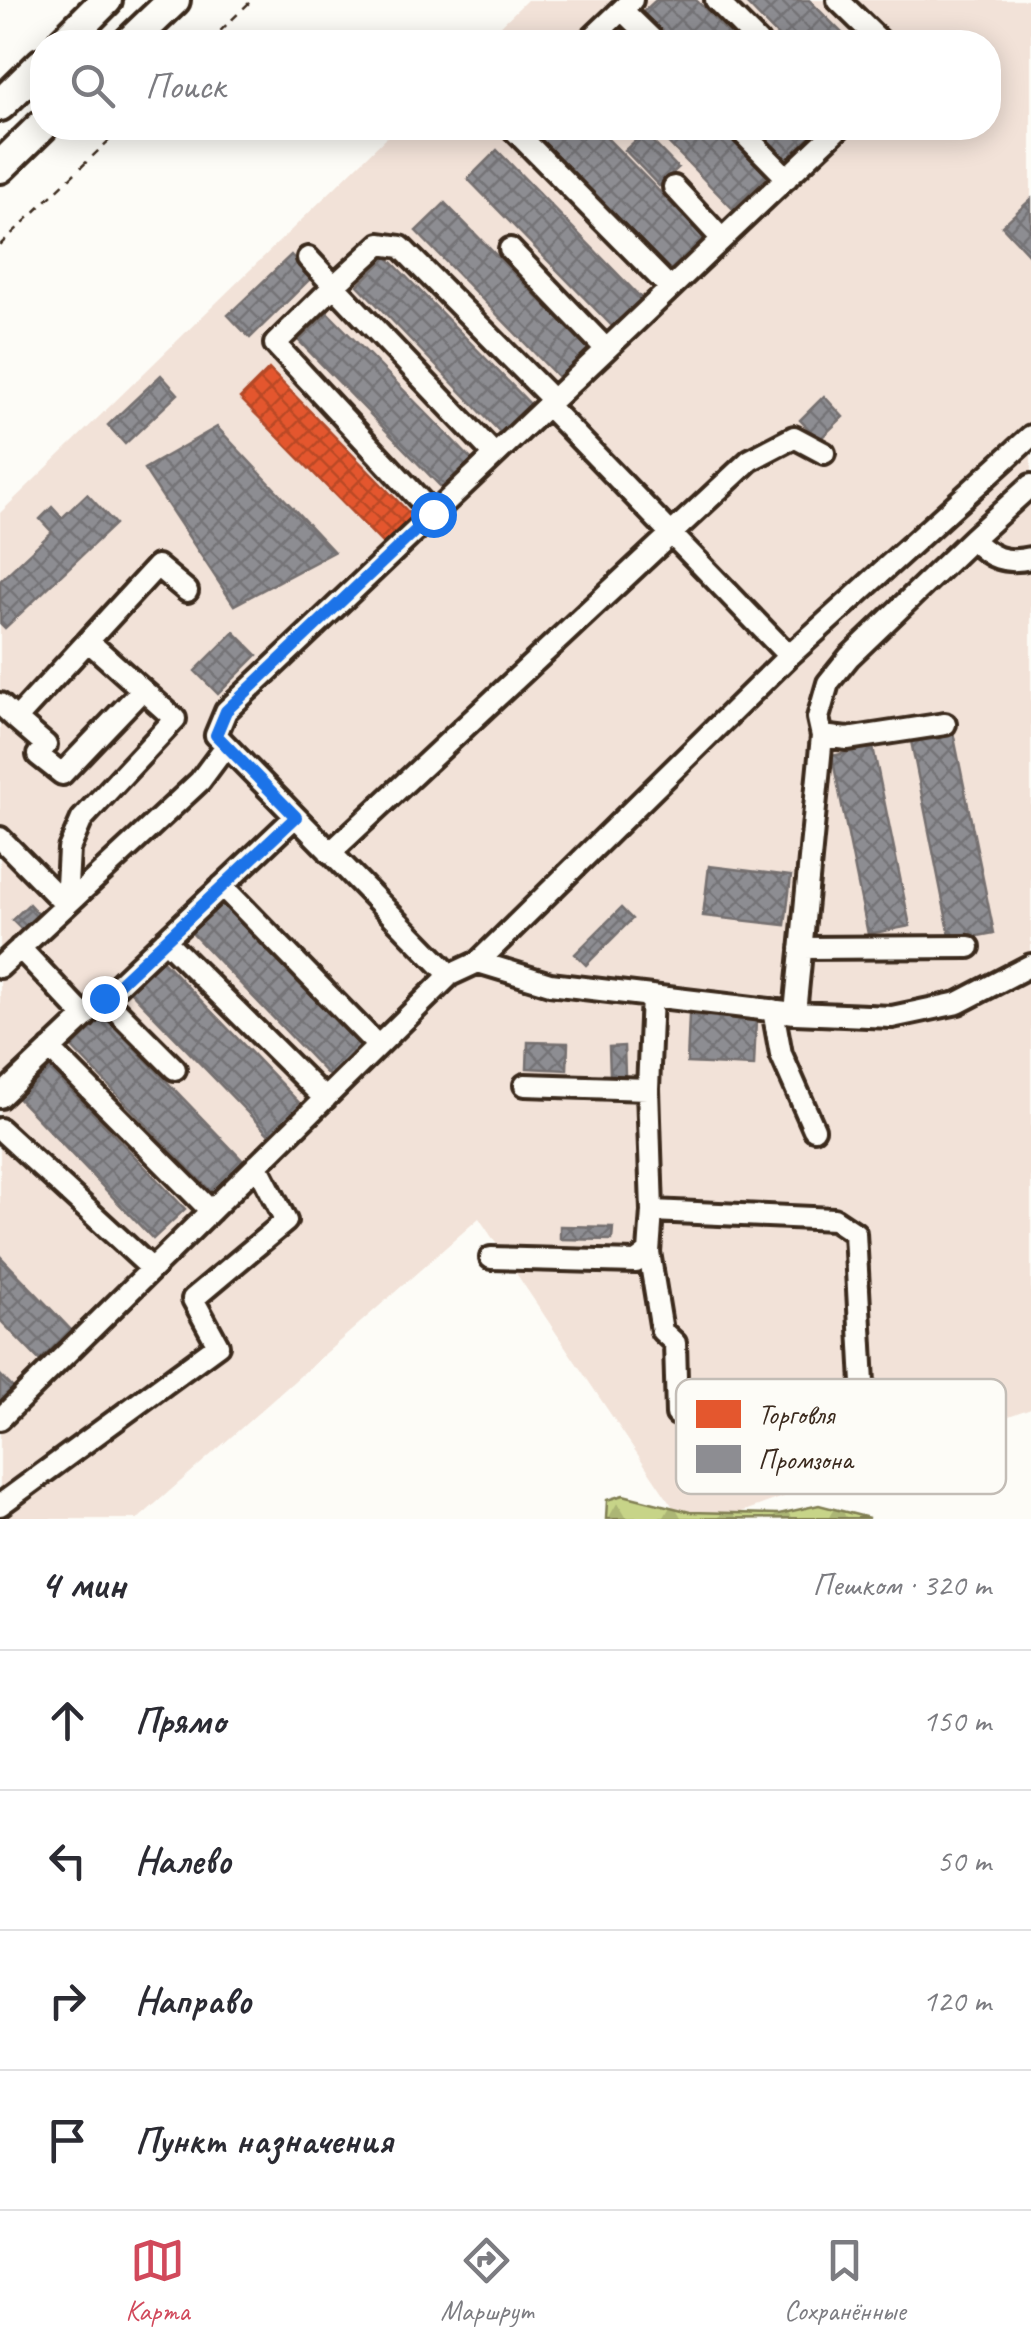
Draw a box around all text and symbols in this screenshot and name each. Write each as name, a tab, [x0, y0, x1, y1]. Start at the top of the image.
search box	[30, 30, 1001, 140]
icon: search	[65, 58, 120, 113]
text: Поиск	[145, 62, 225, 109]
route start	[411, 492, 457, 538]
route end	[82, 976, 128, 1022]
legend	[676, 1379, 1006, 1494]
text: Торговля	[758, 1397, 836, 1432]
text: Промзона	[758, 1442, 855, 1477]
text: 4 мин	[40, 1558, 125, 1611]
text: Пешком · 320 m	[812, 1564, 991, 1605]
icon: ahead	[40, 1693, 95, 1748]
text: Прямо	[135, 1697, 225, 1744]
text: 150 m	[922, 1700, 991, 1741]
icon: left	[40, 1833, 95, 1888]
text: Налево	[135, 1837, 231, 1884]
text: 50 m	[937, 1840, 991, 1881]
icon: right	[40, 1973, 95, 2028]
text: Направо	[135, 1977, 251, 2024]
text: 120 m	[922, 1980, 991, 2021]
icon: arrive	[40, 2113, 95, 2168]
text: Пункт назначения	[135, 2117, 392, 2164]
tab: Карта	[126, 2233, 190, 2328]
tab: Маршрут	[441, 2233, 533, 2328]
tab: Сохранённые	[784, 2233, 906, 2328]

